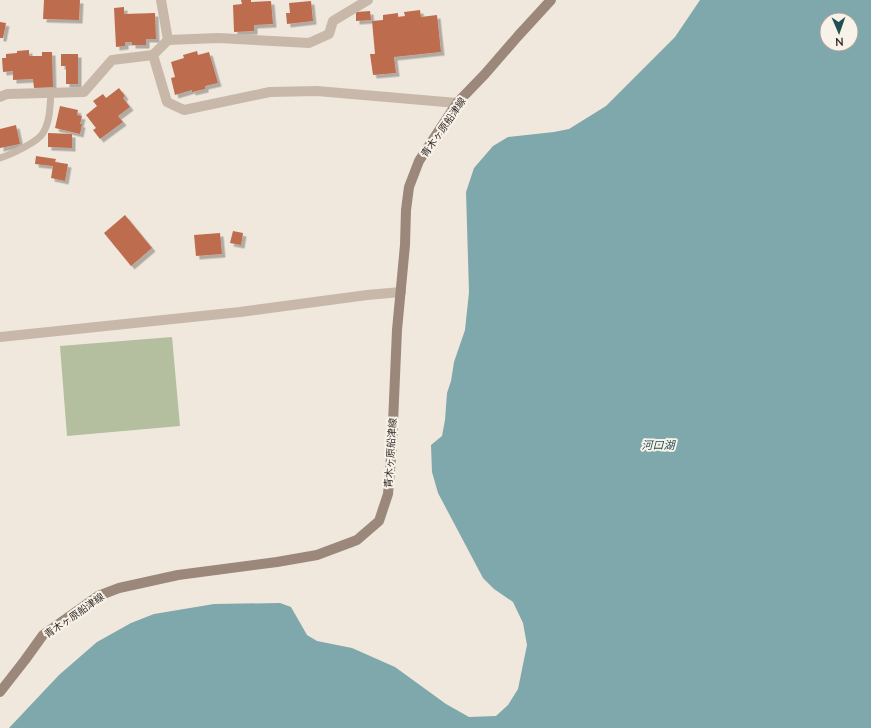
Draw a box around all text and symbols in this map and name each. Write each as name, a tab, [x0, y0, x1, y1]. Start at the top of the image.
north arrow	[819, 12, 859, 52]
text: N	[835, 36, 844, 49]
street label: 青木ヶ原船津線	[418, 95, 468, 159]
street label: 青木ヶ原船津線	[382, 418, 398, 488]
water label: 河口湖	[642, 438, 676, 451]
street label: 青木ヶ原船津線	[42, 590, 106, 640]

